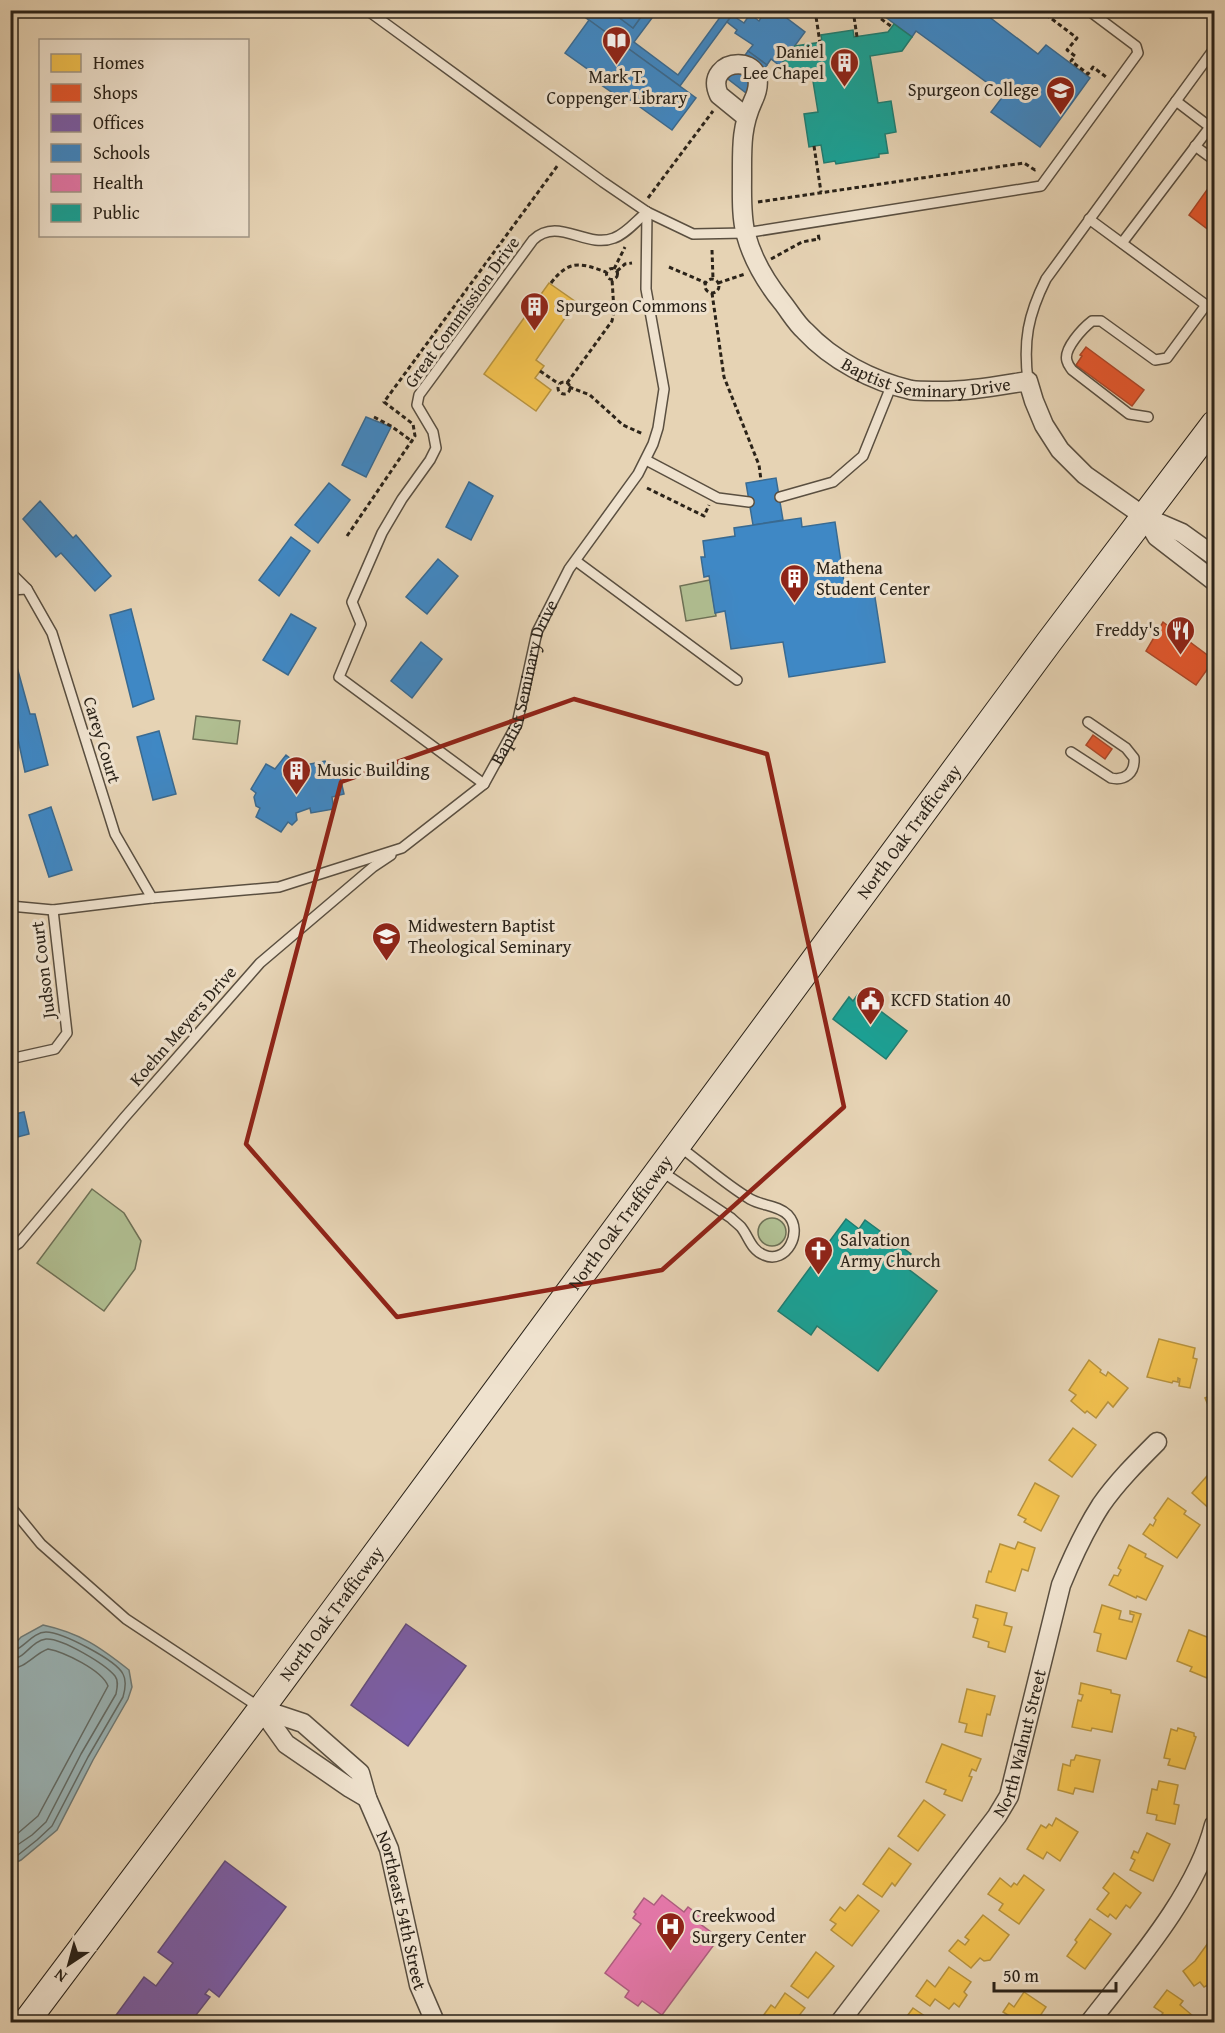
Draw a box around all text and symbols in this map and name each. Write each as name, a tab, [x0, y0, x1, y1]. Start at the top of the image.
library icon: Mark T. Coppenger Library	[601, 24, 633, 66]
place label: Daniel Lee Chapel	[743, 38, 824, 86]
legend	[39, 39, 249, 237]
building icon: Daniel Lee Chapel	[829, 46, 861, 88]
text: Homes	[93, 49, 144, 76]
place label: Mark T. Coppenger Library	[546, 63, 688, 111]
school or university icon: Spurgeon College	[1044, 74, 1076, 116]
place label: Spurgeon College	[908, 76, 1039, 103]
text: Shops	[93, 79, 138, 106]
text: Offices	[93, 109, 144, 136]
text: Schools	[93, 139, 150, 166]
text: Health	[93, 169, 143, 196]
text: Public	[93, 199, 140, 226]
street label: Great Commission Drive	[397, 230, 526, 393]
building icon: Spurgeon Commons	[519, 290, 551, 332]
place label: Spurgeon Commons	[556, 292, 707, 319]
street label: Baptist Seminary Drive	[837, 350, 1013, 404]
place label: Mathena Student Center	[816, 554, 930, 602]
building icon: Mathena Student Center	[779, 562, 811, 604]
street label: Baptist Seminary Drive	[483, 595, 564, 770]
restaurant icon: Freddy's	[1165, 614, 1197, 656]
place label: Freddy's	[1096, 616, 1160, 643]
street label: Carey Court	[77, 693, 129, 787]
building icon: Music Building	[280, 754, 312, 796]
place label: Music Building	[317, 756, 429, 783]
street label: North Oak Trafficway	[850, 758, 967, 905]
place label: Midwestern Baptist Theological Seminary	[408, 912, 572, 960]
street label: Judson Court	[23, 919, 62, 1022]
school or university icon: Midwestern Baptist Theological Seminary	[371, 920, 403, 962]
street label: Koehn Meyers Drive	[123, 960, 243, 1092]
public building icon: KCFD Station 40	[854, 984, 886, 1026]
place label: KCFD Station 40	[891, 986, 1011, 1013]
street label: North Oak Trafficway	[561, 1149, 679, 1295]
place label: Salvation Army Church	[840, 1226, 941, 1274]
church icon: Salvation Army Church	[803, 1234, 835, 1276]
street label: North Oak Trafficway	[272, 1540, 390, 1686]
street label: North Walnut Street	[985, 1666, 1053, 1822]
street label: Northeast 54th Street	[370, 1826, 434, 1995]
place label: Creekwood Surgery Center	[692, 1902, 807, 1950]
hospital icon: Creekwood Surgery Center	[655, 1910, 687, 1952]
north arrow	[39, 1934, 99, 1994]
scale bar	[994, 1955, 1116, 1993]
text: 50 m	[1003, 1962, 1039, 1989]
text: N	[49, 1963, 72, 1989]

